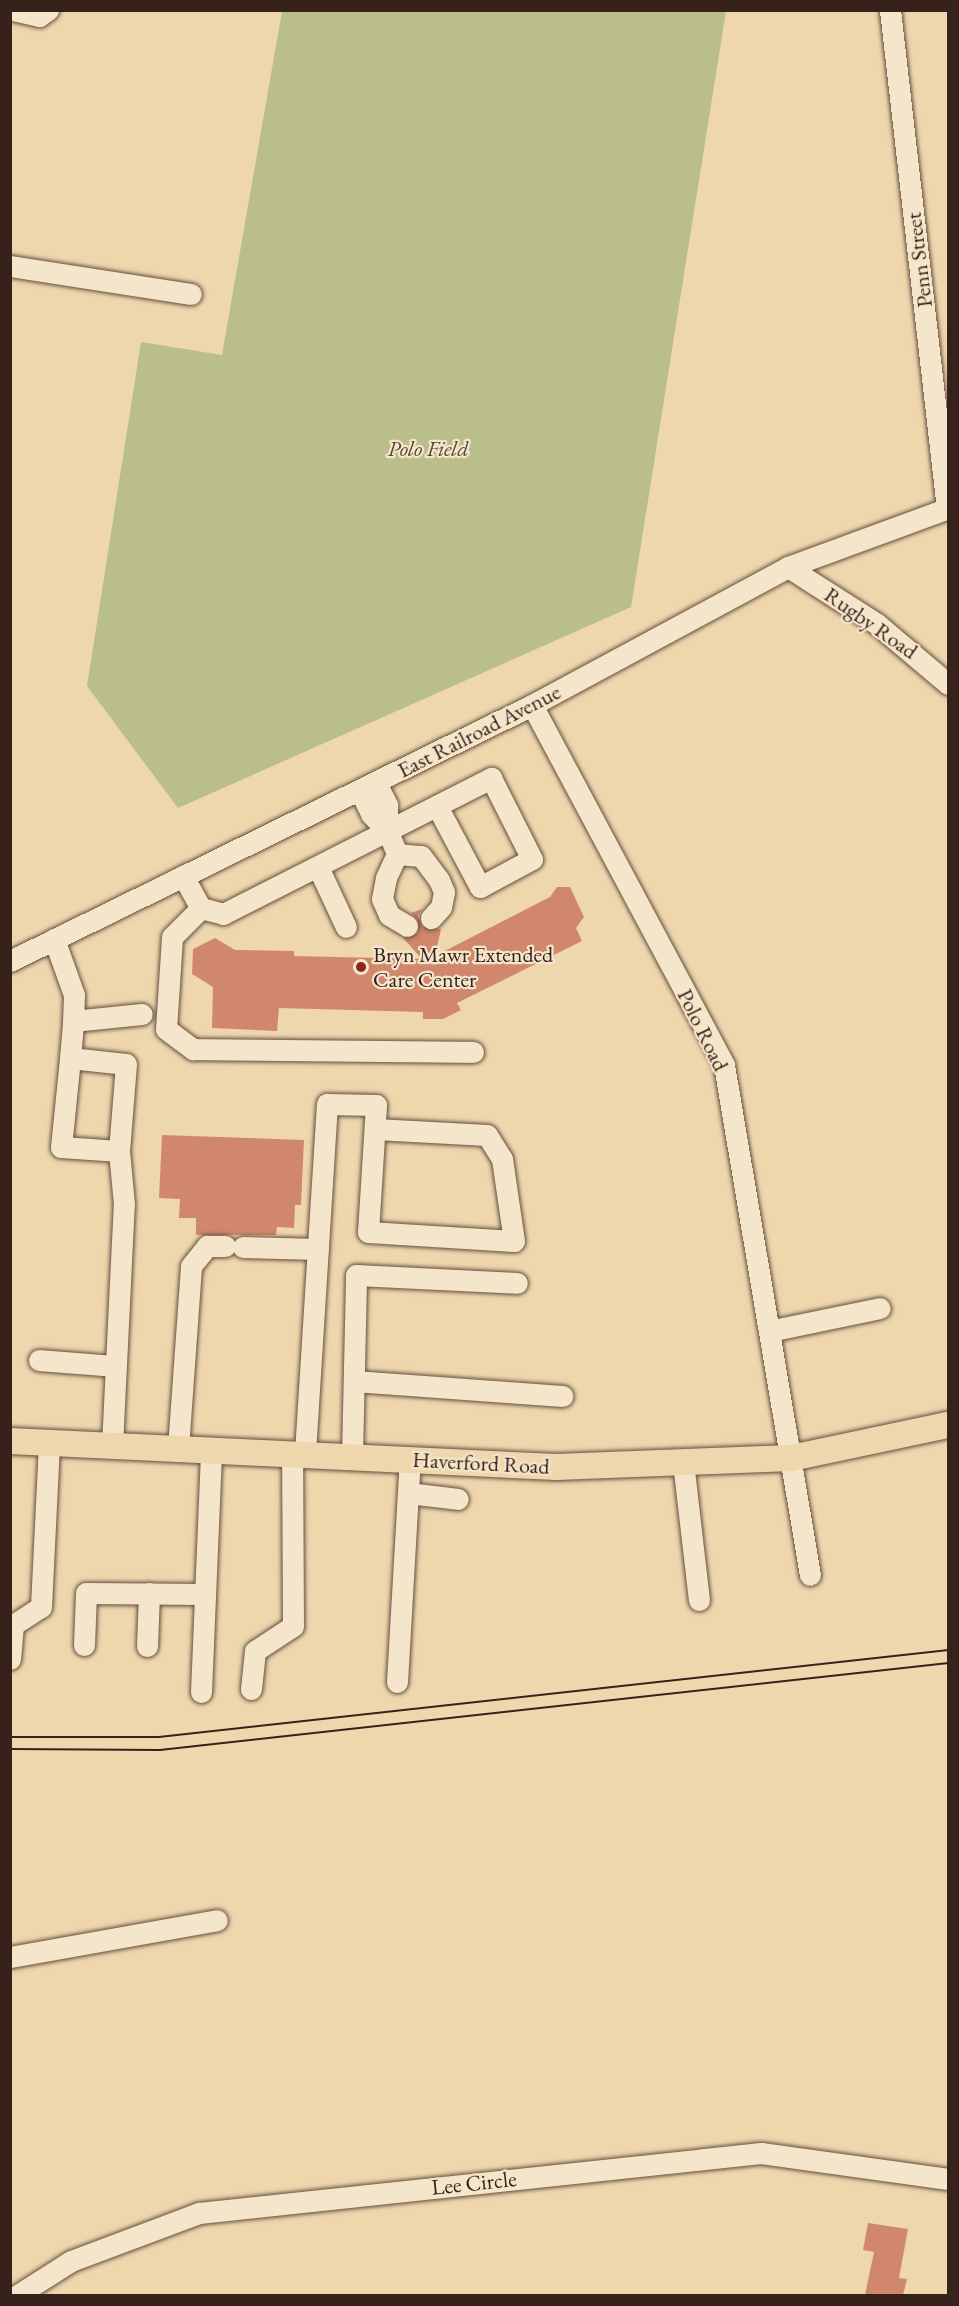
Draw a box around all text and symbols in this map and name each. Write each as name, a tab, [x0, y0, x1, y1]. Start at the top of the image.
street label: Penn Street	[900, 211, 938, 309]
park label: Polo Field	[387, 436, 469, 462]
street label: Rugby Road	[819, 581, 923, 665]
street label: East Railroad Avenue	[393, 679, 565, 783]
place label: Bryn Mawr Extended Care Center	[373, 941, 553, 992]
marker: Bryn Mawr Extended Care Center	[354, 960, 368, 974]
street label: Polo Road	[672, 985, 734, 1075]
street label: Haverford Road	[412, 1446, 550, 1480]
street label: Lee Circle	[430, 2165, 518, 2201]

